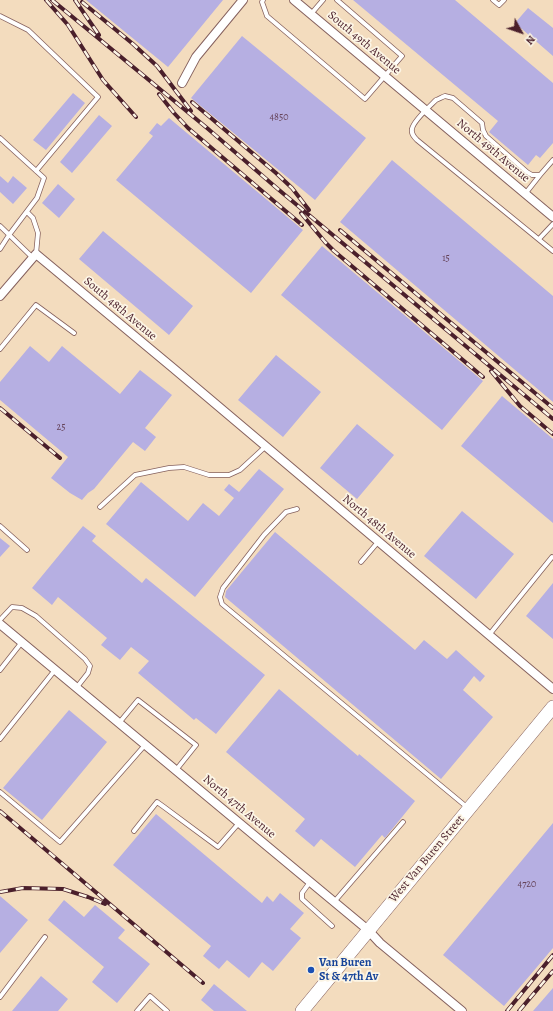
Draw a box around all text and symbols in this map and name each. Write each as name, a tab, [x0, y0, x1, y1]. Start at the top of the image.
street label: South 49th Avenue	[325, 8, 403, 78]
north arrow	[501, 12, 541, 52]
text: N	[522, 32, 539, 48]
house number: 4850	[269, 112, 289, 124]
street label: North 49th Avenue	[453, 116, 533, 186]
house number: 15	[442, 253, 450, 265]
street label: South 48th Avenue	[80, 274, 160, 344]
house number: 25	[56, 422, 66, 434]
street label: North 48th Avenue	[339, 492, 419, 562]
street label: North 47th Avenue	[200, 772, 278, 842]
street label: West Van Buren Street	[386, 812, 468, 906]
house number: 4720	[518, 879, 536, 891]
place label: Van Buren St & 47th Av	[319, 956, 378, 984]
marker: Van Buren St & 47th Av	[306, 965, 316, 975]

